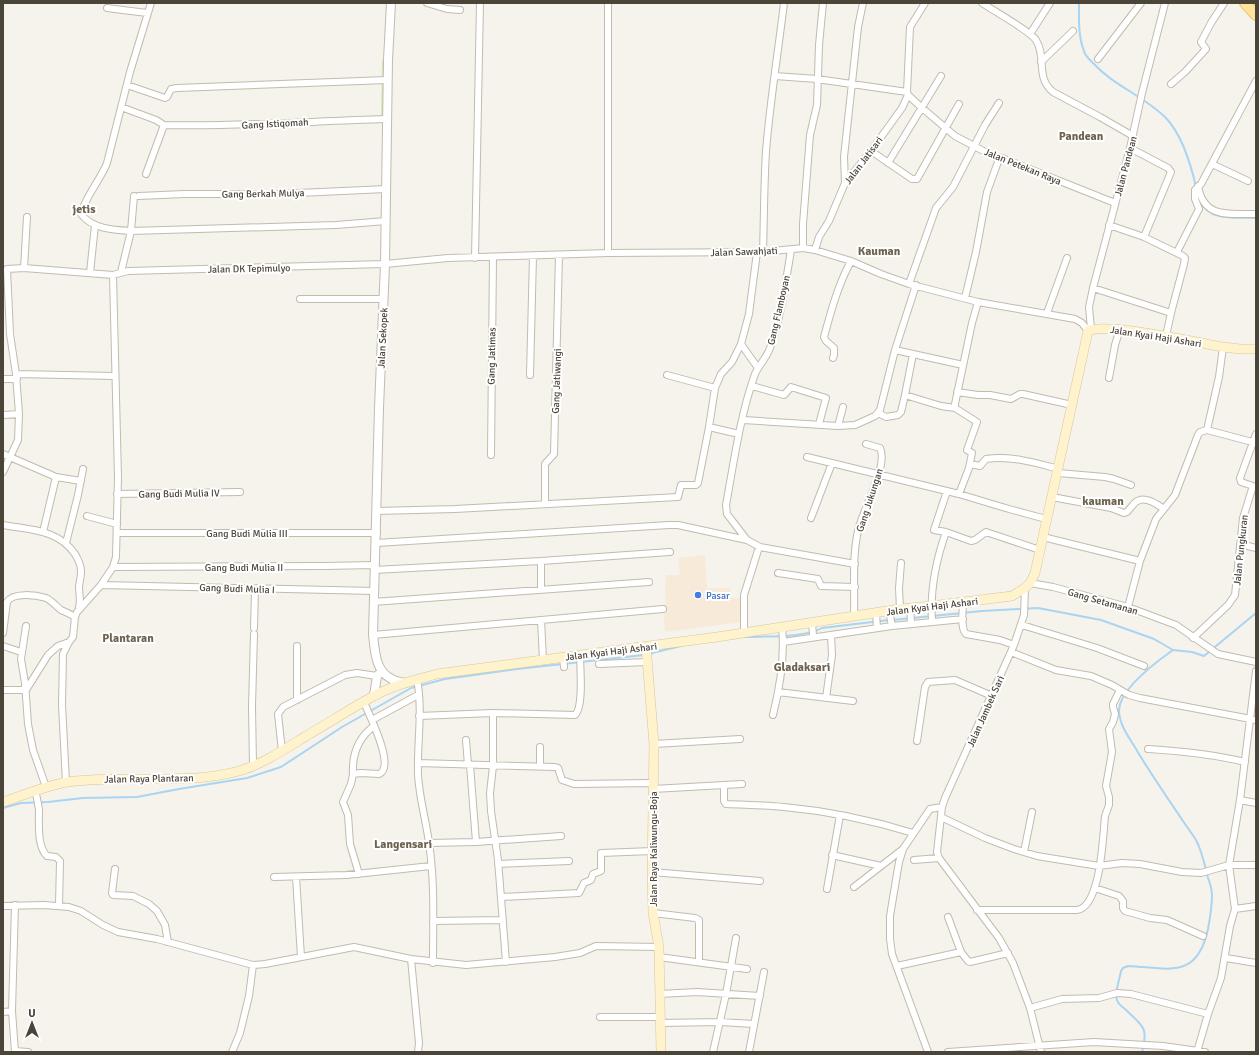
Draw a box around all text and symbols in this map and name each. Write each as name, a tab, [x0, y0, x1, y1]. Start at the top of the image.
street label: Gang Istiqomah	[241, 116, 309, 132]
district label: Pandean	[1059, 129, 1104, 144]
street label: Jalan Jatisari	[842, 134, 886, 187]
street label: Jalan Pandean	[1112, 135, 1140, 198]
street label: Jalan Petekan Raya	[982, 146, 1063, 188]
street label: Gang Berkah Mulya	[221, 187, 305, 201]
district label: jetis	[72, 202, 96, 217]
district label: Kauman	[858, 244, 901, 259]
street label: Jalan Sawahjati	[710, 245, 778, 259]
street label: Jalan DK Tepimulyo	[208, 262, 290, 276]
street label: Gang Flamboyan	[765, 274, 793, 346]
street label: Jalan Sekopek	[375, 307, 391, 369]
street label: Jalan Kyai Haji Ashari	[1109, 324, 1202, 350]
street label: Gang Jatimas	[486, 327, 499, 385]
street label: Gang Jatiwangi	[550, 348, 564, 414]
street label: Gang Jukungan	[854, 467, 886, 534]
street label: Gang Budi Mulia IV	[138, 487, 220, 501]
district label: kauman	[1082, 494, 1124, 509]
street label: Jalan Pungkuran	[1231, 514, 1251, 586]
street label: Gang Budi Mulia III	[206, 528, 288, 540]
street label: Gang Budi Mulia II	[205, 562, 283, 574]
street label: Gang Budi Mulia I	[199, 582, 275, 596]
street label: Gang Setamanan	[1066, 586, 1139, 618]
marker: Pasar	[693, 590, 703, 600]
place label: Pasar	[706, 590, 730, 602]
street label: Jalan Kyai Haji Ashari	[886, 595, 979, 619]
district label: Plantaran	[102, 631, 154, 646]
street label: Jalan Kyai Haji Ashari	[565, 640, 658, 664]
district label: Gladaksari	[774, 660, 830, 675]
street label: Jalan Jambek Sari	[965, 674, 1007, 749]
street label: Jalan Raya Plantaran	[104, 772, 194, 786]
street label: Jalan Raya Kaliwungu-Boja	[648, 791, 660, 907]
district label: Langensari	[374, 837, 432, 852]
north arrow	[12, 1003, 52, 1043]
text: U	[28, 1007, 36, 1020]

